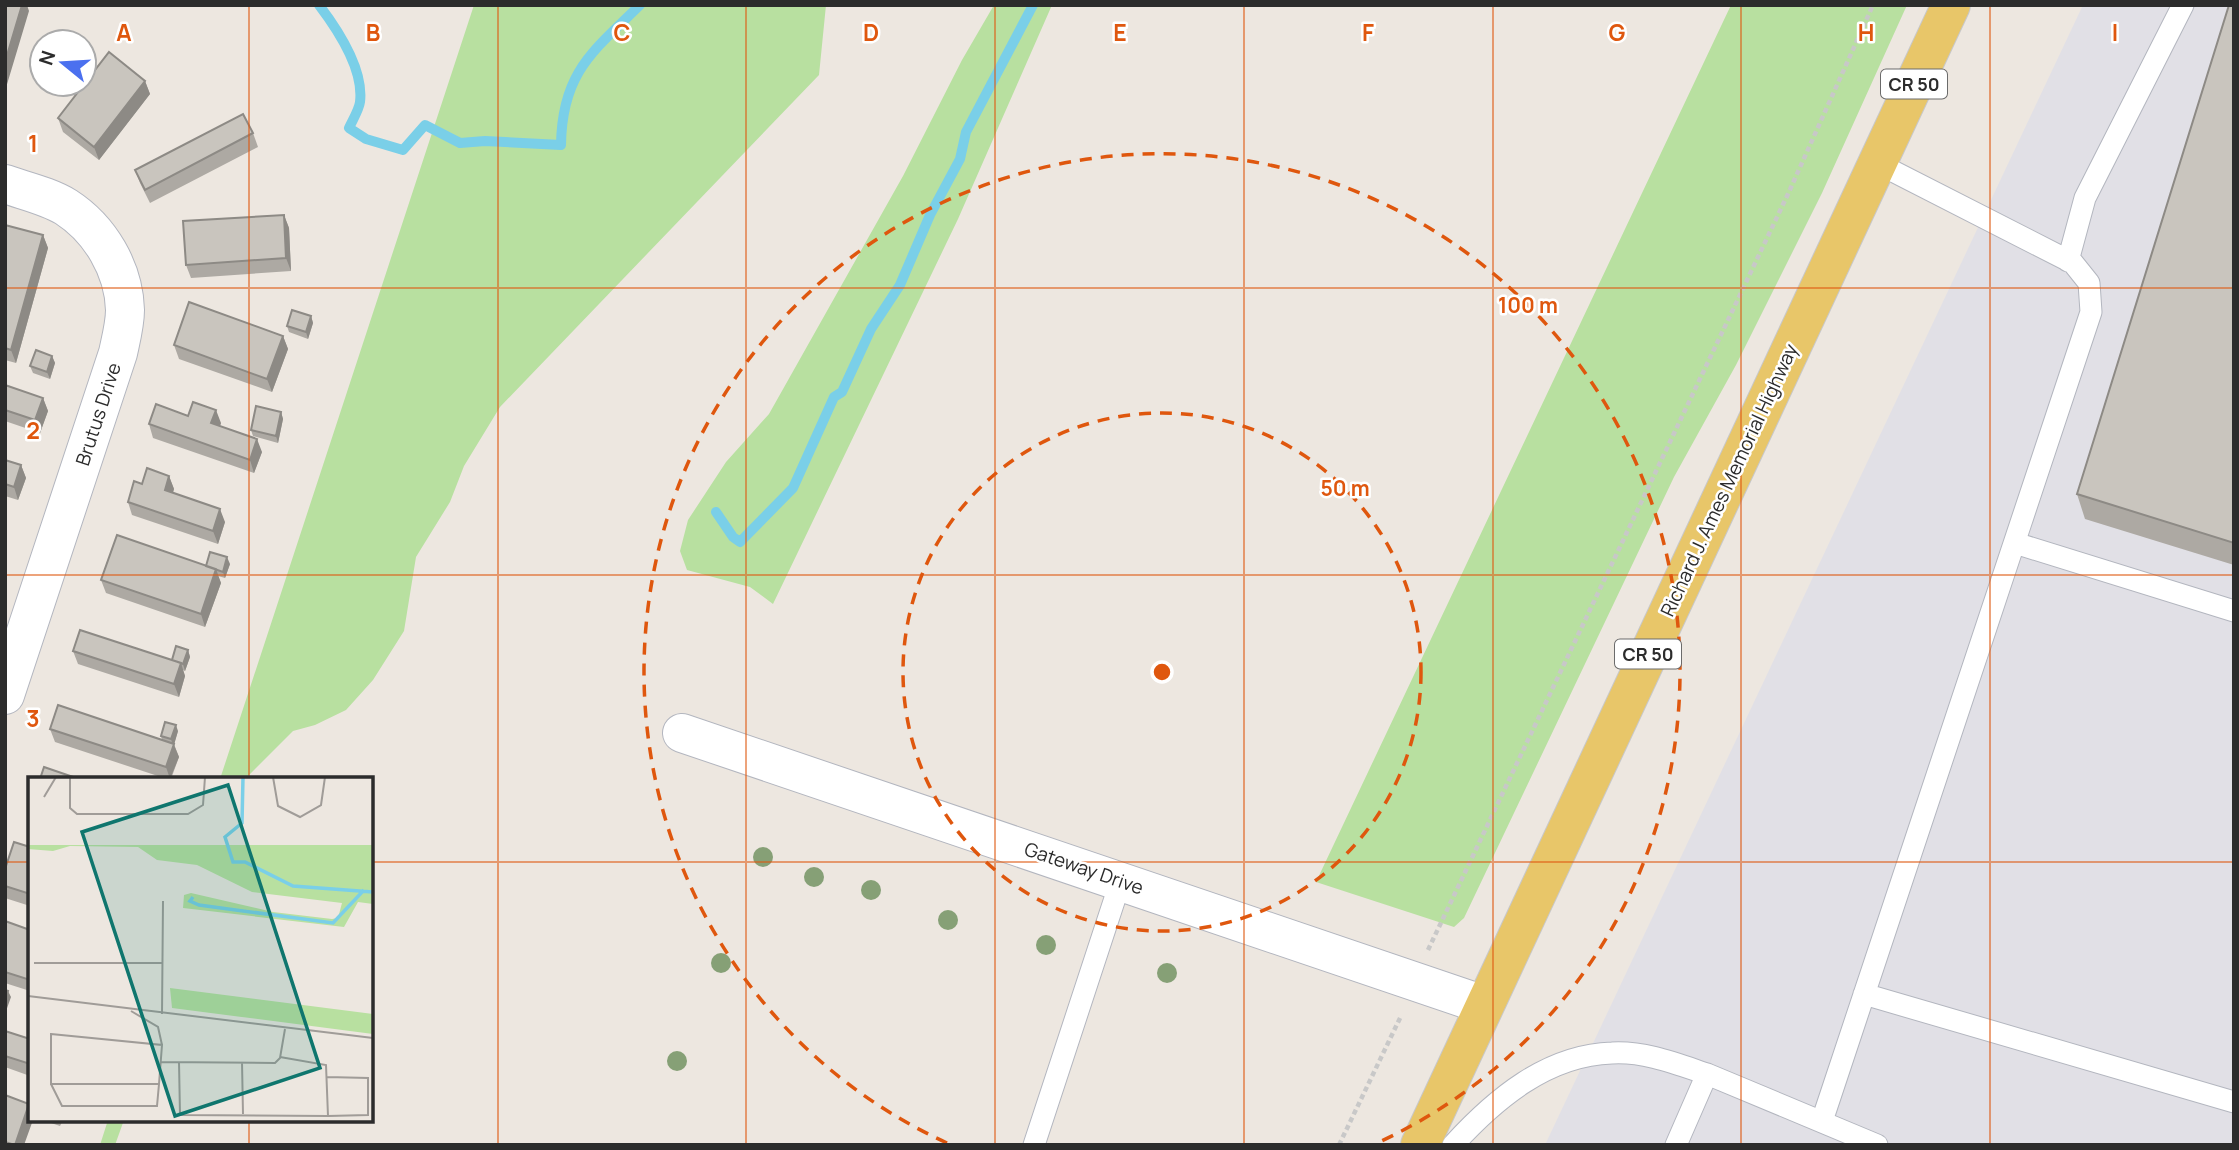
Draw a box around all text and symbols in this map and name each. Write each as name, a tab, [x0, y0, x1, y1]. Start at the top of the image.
text: A	[116, 16, 132, 48]
text: B	[366, 16, 380, 48]
text: C	[614, 16, 631, 48]
text: D	[863, 16, 879, 48]
text: E	[1113, 16, 1127, 48]
text: F	[1362, 16, 1374, 48]
text: G	[1609, 16, 1626, 48]
text: H	[1858, 16, 1874, 48]
text: I	[2112, 16, 2118, 48]
north arrow	[28, 28, 98, 98]
text: N	[32, 47, 61, 68]
road number: CR 50	[1881, 70, 1947, 98]
text: 1	[28, 127, 38, 159]
text: 100 m	[1498, 291, 1558, 319]
street label: Richard J. Ames Memorial Highway	[1654, 339, 1804, 621]
street label: Brutus Drive	[69, 359, 127, 469]
text: 2	[26, 414, 40, 446]
text: 50 m	[1320, 474, 1370, 502]
road number: CR 50	[1615, 640, 1681, 668]
centre of rings	[1150, 660, 1174, 684]
text: 3	[26, 702, 40, 734]
inset map	[28, 777, 373, 1122]
street label: Gateway Drive	[1021, 835, 1147, 901]

